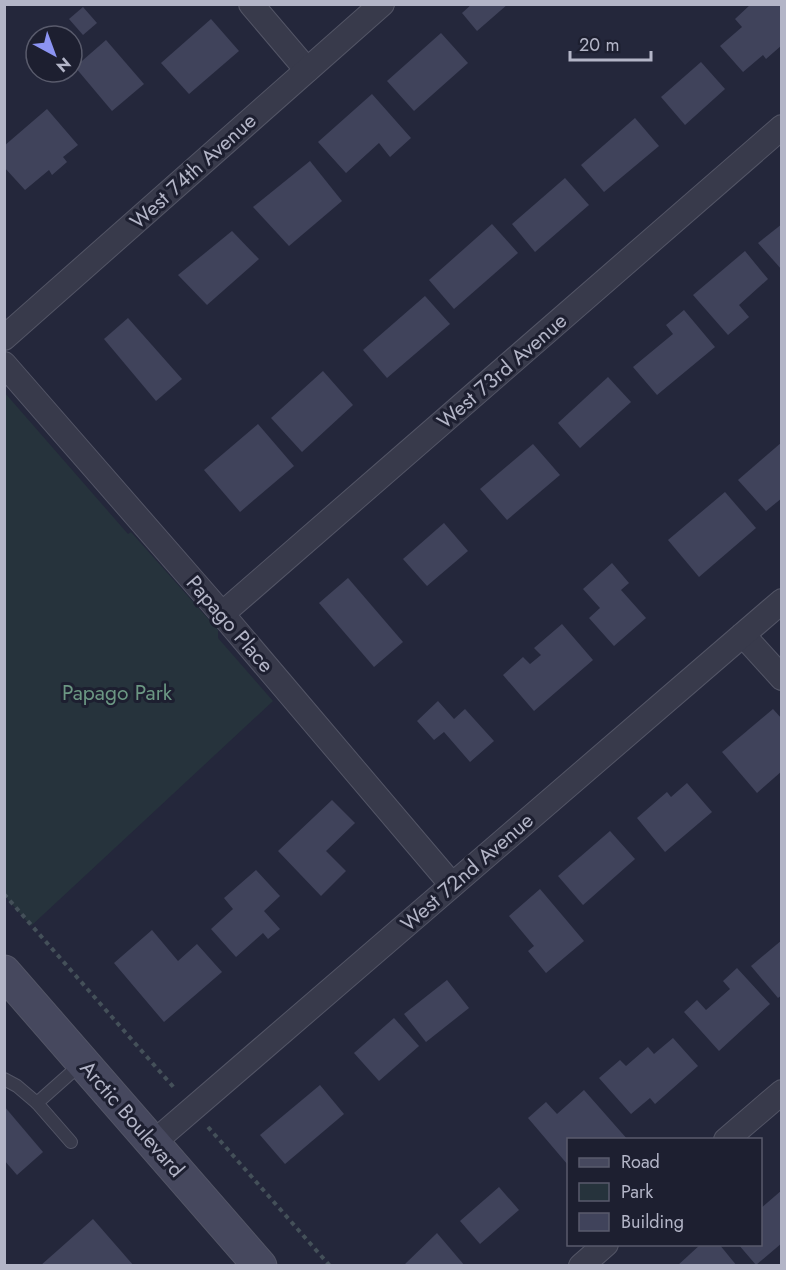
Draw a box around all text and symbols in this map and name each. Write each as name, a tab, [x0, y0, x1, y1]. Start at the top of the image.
north arrow	[24, 24, 84, 84]
scale bar	[570, 24, 651, 62]
text: 20 m	[579, 32, 619, 58]
text: N	[51, 52, 76, 78]
street label: West 74th Avenue	[123, 106, 263, 236]
street label: West 73rd Avenue	[431, 306, 574, 436]
street label: Papago Place	[179, 569, 281, 679]
park label: Papago Park	[62, 678, 173, 708]
street label: West 72nd Avenue	[394, 806, 540, 938]
street label: Arctic Boulevard	[73, 1054, 191, 1184]
legend	[567, 1138, 762, 1246]
text: Road	[621, 1149, 660, 1175]
text: Park	[621, 1179, 653, 1205]
text: Building	[621, 1209, 684, 1235]

